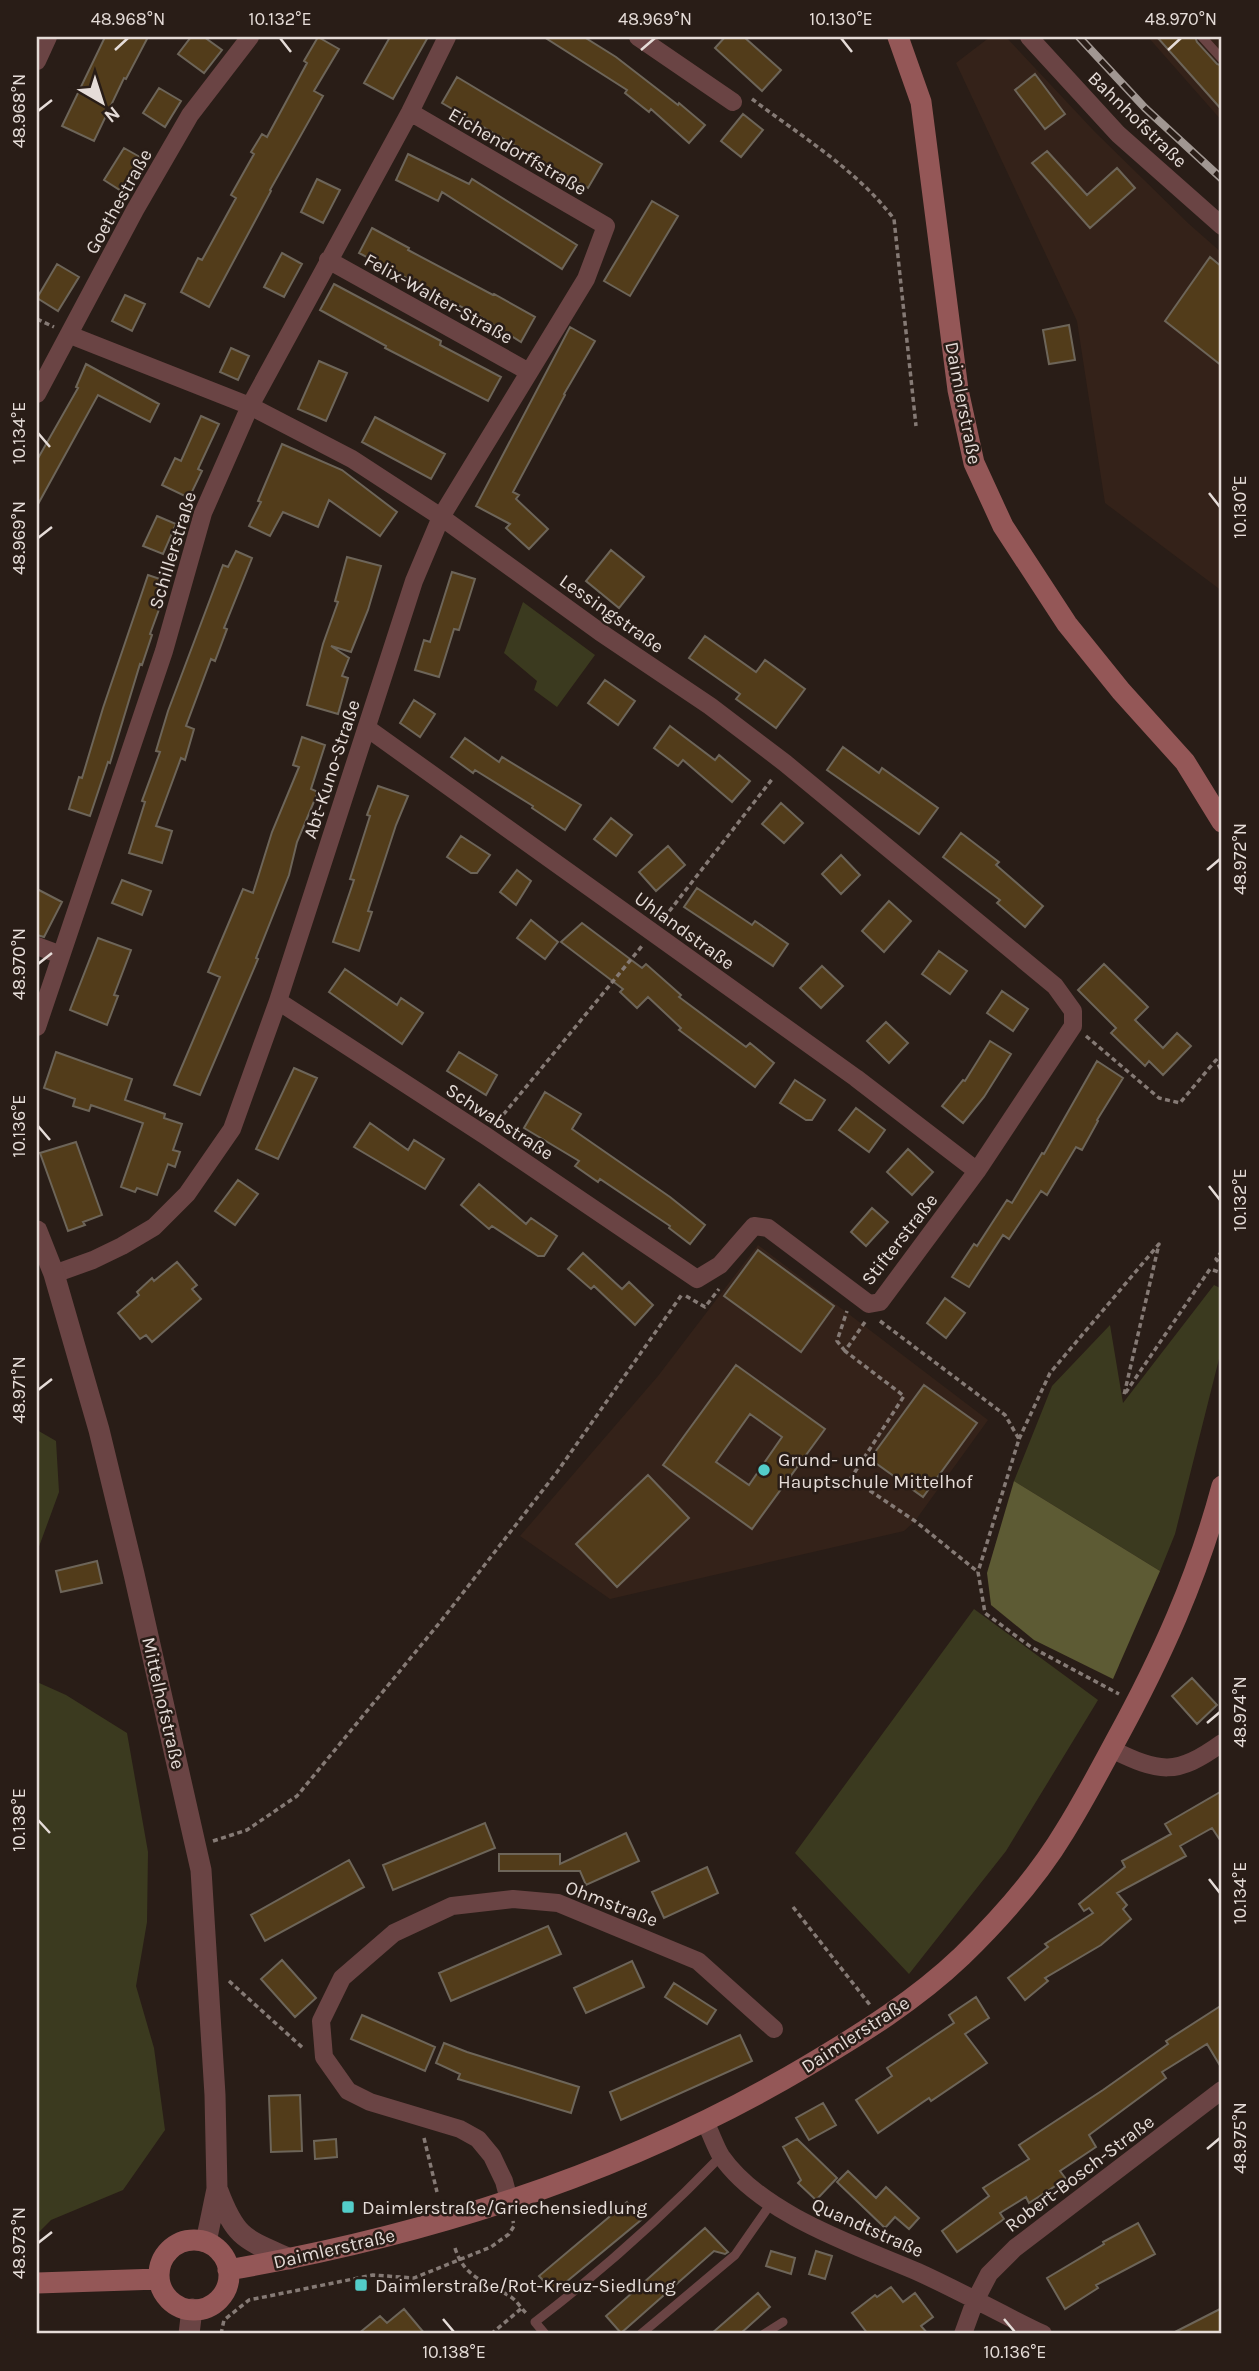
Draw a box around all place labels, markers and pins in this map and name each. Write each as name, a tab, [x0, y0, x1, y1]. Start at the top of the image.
place label: Grund- und Hauptschule Mittelhof	[778, 1449, 973, 1493]
marker: Grund- und Hauptschule Mittelhof	[756, 1462, 772, 1478]
place label: Daimlerstraße/Griechensiedlung	[362, 2197, 647, 2219]
marker: Daimlerstraße/Griechensiedlung	[340, 2199, 356, 2215]
place label: Daimlerstraße/Rot-Kreuz-Siedlung	[375, 2275, 676, 2297]
marker: Daimlerstraße/Rot-Kreuz-Siedlung	[353, 2277, 369, 2293]

